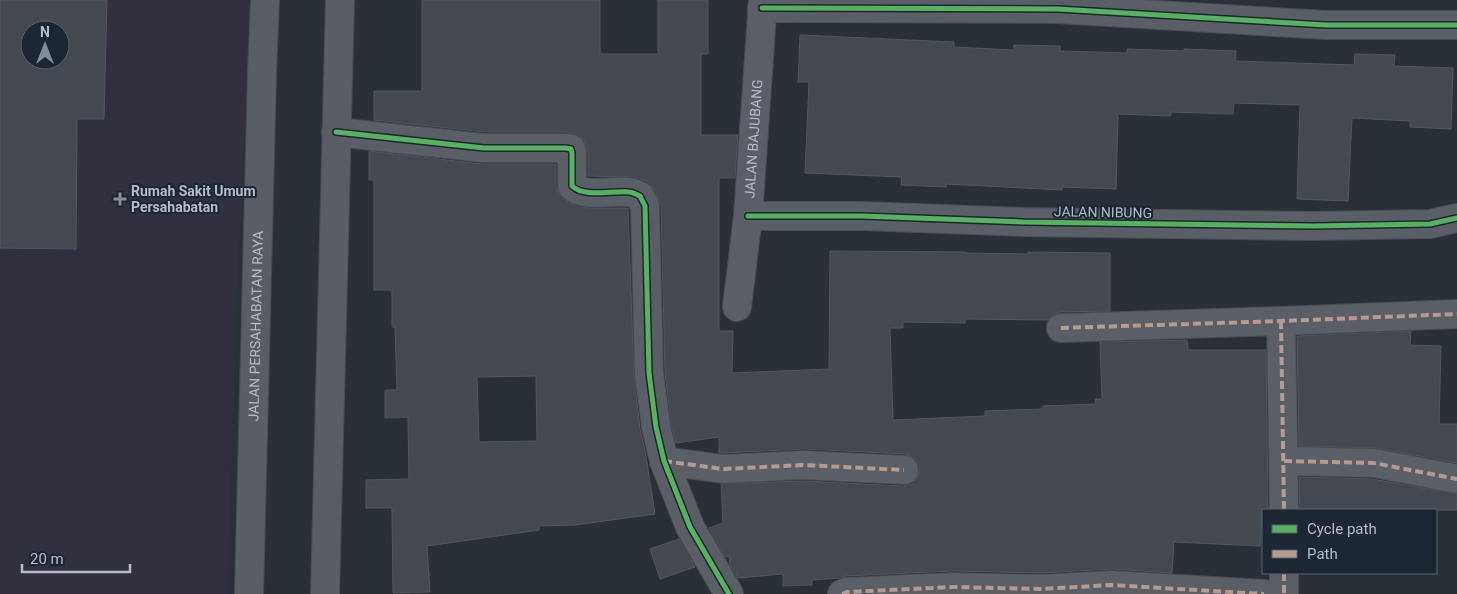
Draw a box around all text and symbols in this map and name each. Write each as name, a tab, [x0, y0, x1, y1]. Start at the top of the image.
north arrow	[20, 20, 70, 70]
text: N	[40, 24, 50, 40]
street label: JALAN BAJUBANG	[741, 79, 765, 199]
place label: Rumah Sakit Umum Persahabatan	[131, 183, 256, 215]
marker: Rumah Sakit Umum Persahabatan	[113, 192, 127, 206]
street label: JALAN NIBUNG	[1054, 203, 1152, 221]
street label: JALAN PERSAHABATAN RAYA	[245, 231, 266, 422]
legend	[1262, 509, 1437, 574]
text: Cycle path	[1307, 520, 1377, 538]
scale bar	[22, 542, 130, 574]
text: Path	[1307, 545, 1338, 563]
text: 20 m	[30, 550, 64, 568]

